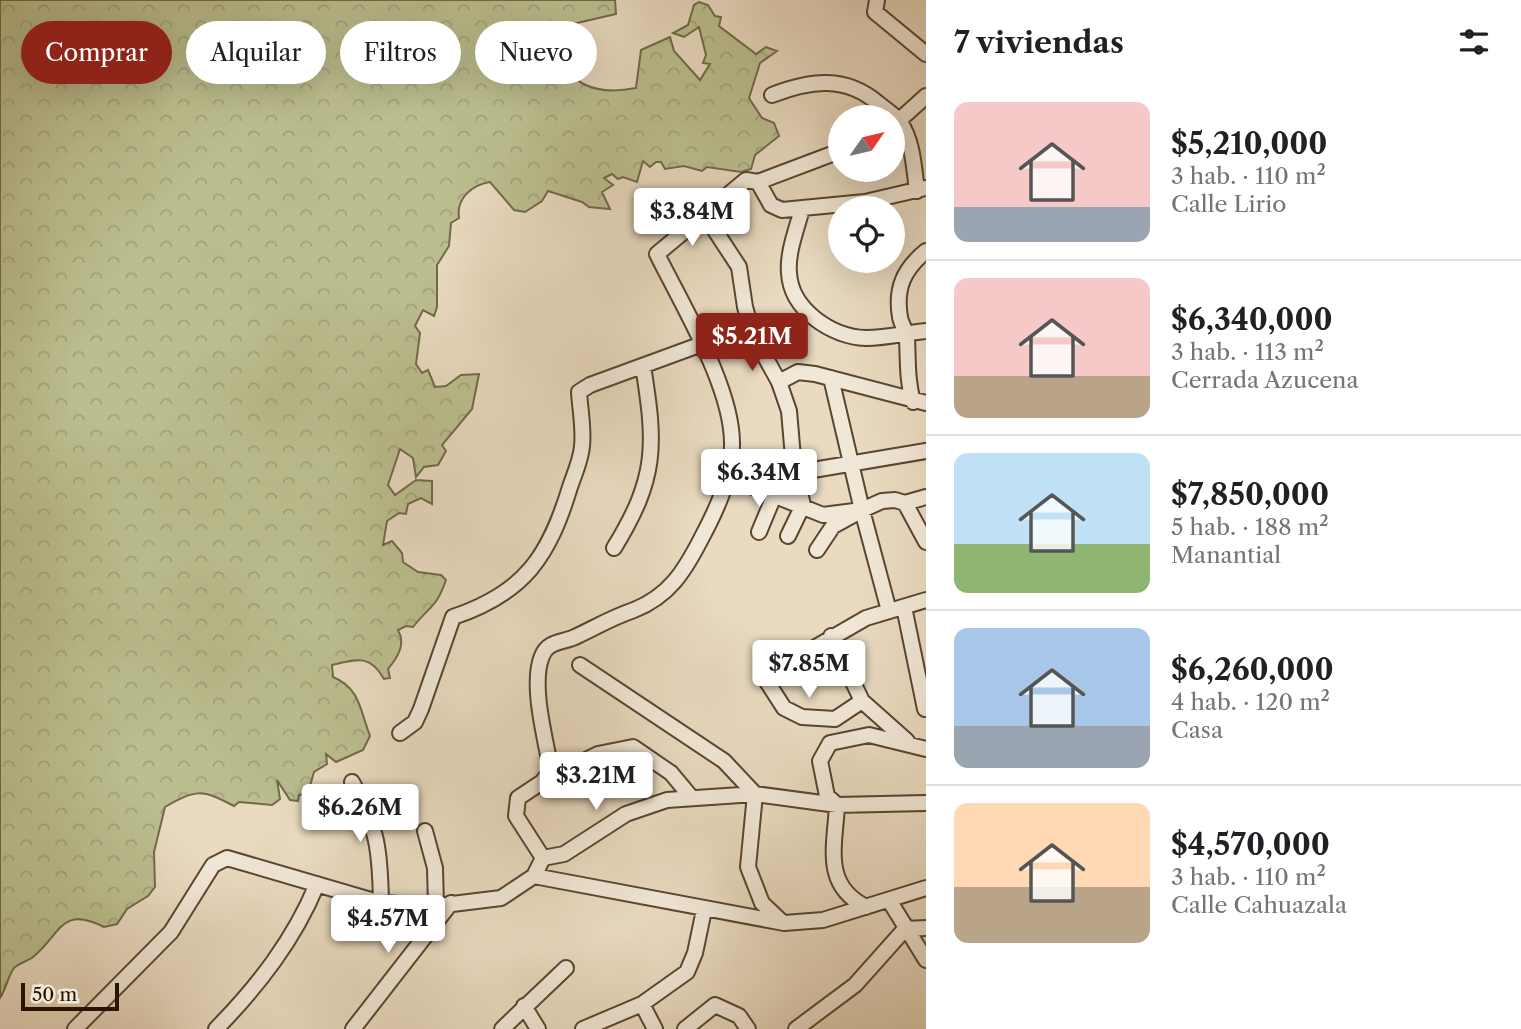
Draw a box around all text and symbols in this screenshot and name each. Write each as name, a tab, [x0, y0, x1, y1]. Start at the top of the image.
chip: Comprar	[21, 21, 172, 84]
chip: Alquilar	[186, 21, 326, 84]
chip: Filtros	[340, 21, 461, 84]
chip: Nuevo	[475, 21, 597, 84]
icon: filters	[1455, 23, 1493, 61]
text: 7 viviendas	[954, 24, 1124, 61]
north arrow	[828, 105, 905, 182]
map controls	[828, 105, 905, 273]
text: $5,210,000	[1171, 125, 1327, 162]
icon: home	[1010, 130, 1094, 214]
text: 3 hab. · 110 m²	[1171, 162, 1326, 190]
pin: $3.84M	[635, 188, 749, 248]
text: Calle Lirio	[1171, 190, 1286, 218]
button: locate	[828, 196, 905, 273]
text: $3.84M	[650, 197, 734, 225]
text: $6,340,000	[1171, 301, 1333, 338]
icon: home	[1010, 306, 1094, 390]
pin: $5.21M	[695, 314, 809, 373]
text: $5.21M	[712, 322, 792, 350]
text: 3 hab. · 113 m²	[1171, 338, 1324, 366]
text: Cerrada Azucena	[1171, 366, 1359, 394]
pin: $6.34M	[702, 449, 816, 509]
text: $6.34M	[717, 458, 801, 486]
text: $7,850,000	[1171, 476, 1329, 513]
icon: home	[1010, 481, 1094, 565]
text: 5 hab. · 188 m²	[1171, 513, 1329, 541]
text: Manantial	[1171, 541, 1281, 569]
pin: $7.85M	[752, 640, 866, 700]
text: $7.85M	[768, 649, 850, 677]
text: $6,260,000	[1171, 651, 1334, 688]
icon: home	[1010, 656, 1094, 740]
text: 4 hab. · 120 m²	[1171, 688, 1330, 716]
text: Casa	[1171, 716, 1223, 744]
pin: $3.21M	[539, 752, 653, 812]
text: $3.21M	[556, 761, 636, 789]
pin: $6.26M	[303, 784, 417, 844]
text: $6.26M	[318, 793, 402, 821]
text: $4,570,000	[1171, 826, 1330, 863]
icon: home	[1010, 831, 1094, 915]
text: 3 hab. · 110 m²	[1171, 863, 1326, 891]
text: Calle Cahuazala	[1171, 891, 1347, 919]
pin: $4.57M	[331, 895, 445, 955]
text: $4.57M	[347, 904, 429, 932]
scale bar	[21, 980, 119, 1012]
text: 50 m	[32, 983, 77, 1006]

